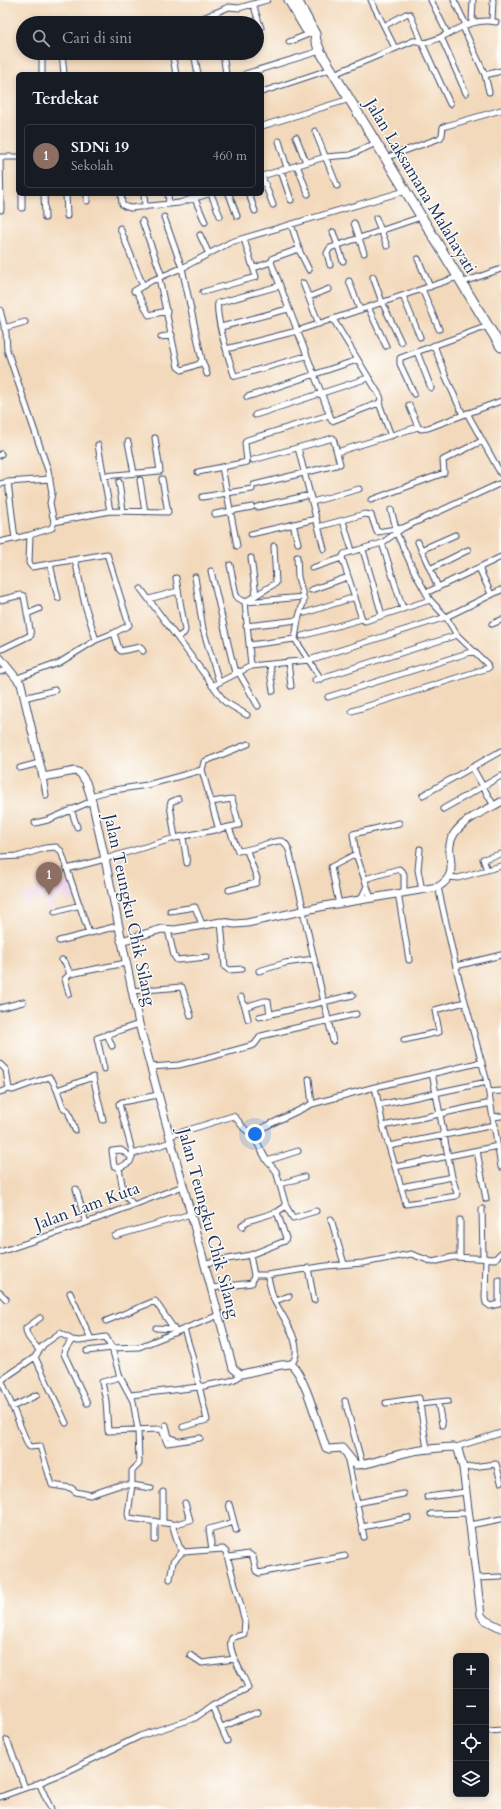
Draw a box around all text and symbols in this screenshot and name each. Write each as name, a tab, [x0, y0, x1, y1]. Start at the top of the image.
search box	[16, 16, 264, 60]
icon: search	[30, 27, 52, 49]
text: Cari di sini	[62, 28, 132, 48]
text: Terdekat	[32, 87, 98, 110]
street label: Jalan Laksamana Malahayati	[358, 92, 483, 278]
text: SDNi 19	[71, 137, 129, 157]
text: 1	[43, 147, 49, 165]
text: 460 m	[213, 147, 247, 165]
text: Sekolah	[71, 157, 113, 175]
street label: Jalan Teungku Chik Silang	[98, 809, 162, 1009]
pin: 1	[36, 862, 62, 895]
street label: Jalan Teungku Chik Silang	[172, 1123, 246, 1321]
your location	[245, 1124, 265, 1144]
street label: Jalan Lam Kuta	[28, 1176, 143, 1237]
map controls	[453, 1653, 489, 1797]
button: +	[453, 1653, 489, 1689]
button: −	[453, 1689, 489, 1725]
button: locate	[453, 1725, 489, 1761]
button: layers	[453, 1761, 489, 1797]

